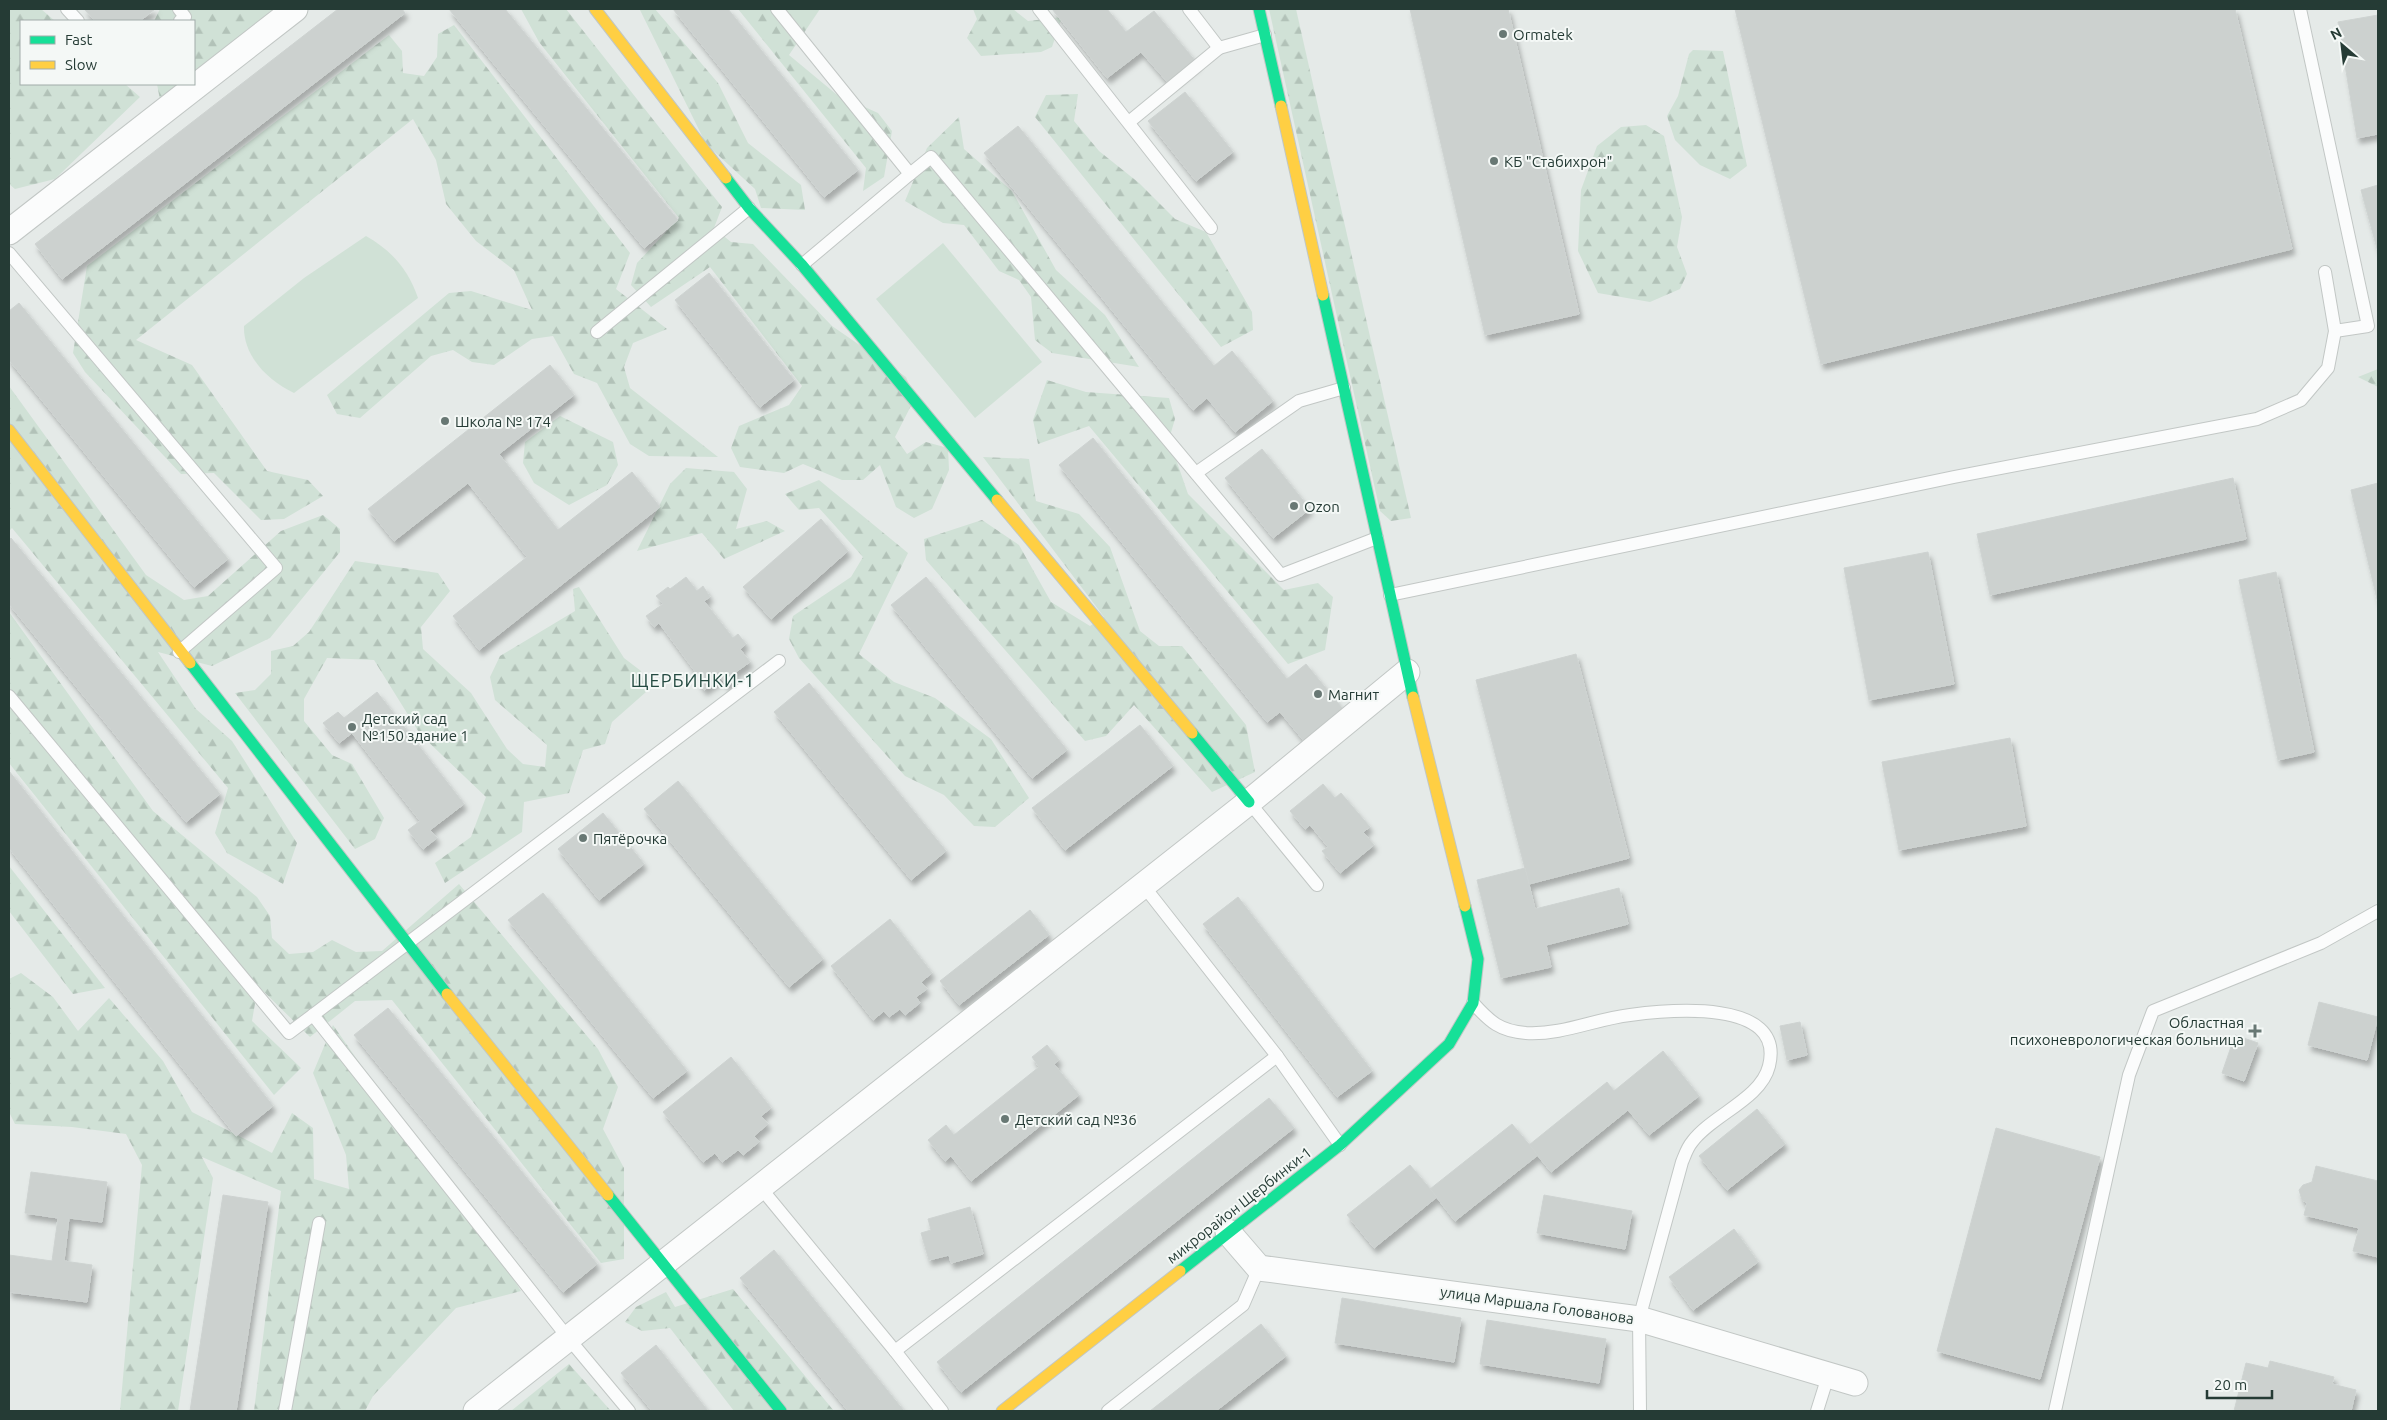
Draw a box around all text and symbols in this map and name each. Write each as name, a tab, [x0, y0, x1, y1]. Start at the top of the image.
legend	[20, 20, 195, 85]
north arrow	[2317, 20, 2367, 70]
text: N	[2328, 24, 2344, 43]
place label: Ormatek	[1513, 26, 1573, 43]
marker: Ormatek	[1497, 28, 1509, 40]
text: Fast	[65, 31, 93, 48]
text: Slow	[65, 56, 98, 73]
place label: КБ "Стабихрон"	[1504, 153, 1612, 170]
marker: КБ "Стабихрон"	[1488, 155, 1500, 167]
place label: Школа № 174	[455, 413, 551, 430]
marker: Школа № 174	[439, 415, 451, 427]
place label: Ozon	[1304, 498, 1340, 515]
marker: Ozon	[1288, 500, 1300, 512]
district label: ЩЕРБИНКИ-1	[631, 670, 755, 690]
place label: Магнит	[1328, 686, 1379, 703]
marker: Магнит	[1312, 688, 1324, 700]
place label: Детский сад №150 здание 1	[362, 710, 469, 744]
marker: Детский сад №150 здание 1	[346, 721, 358, 733]
place label: Пятёрочка	[593, 830, 667, 847]
marker: Пятёрочка	[577, 832, 589, 844]
place label: Областная психоневрологическая больница	[2010, 1014, 2244, 1048]
marker: Областная психоневрологическая больница	[2248, 1024, 2262, 1038]
place label: Детский сад №36	[1015, 1111, 1137, 1128]
marker: Детский сад №36	[999, 1113, 1011, 1125]
street label: микрорайон Щербинки-1	[1163, 1143, 1315, 1267]
street label: улица Маршала Голованова	[1439, 1283, 1635, 1327]
scale bar	[2207, 1368, 2272, 1400]
text: 20 m	[2214, 1376, 2247, 1393]

